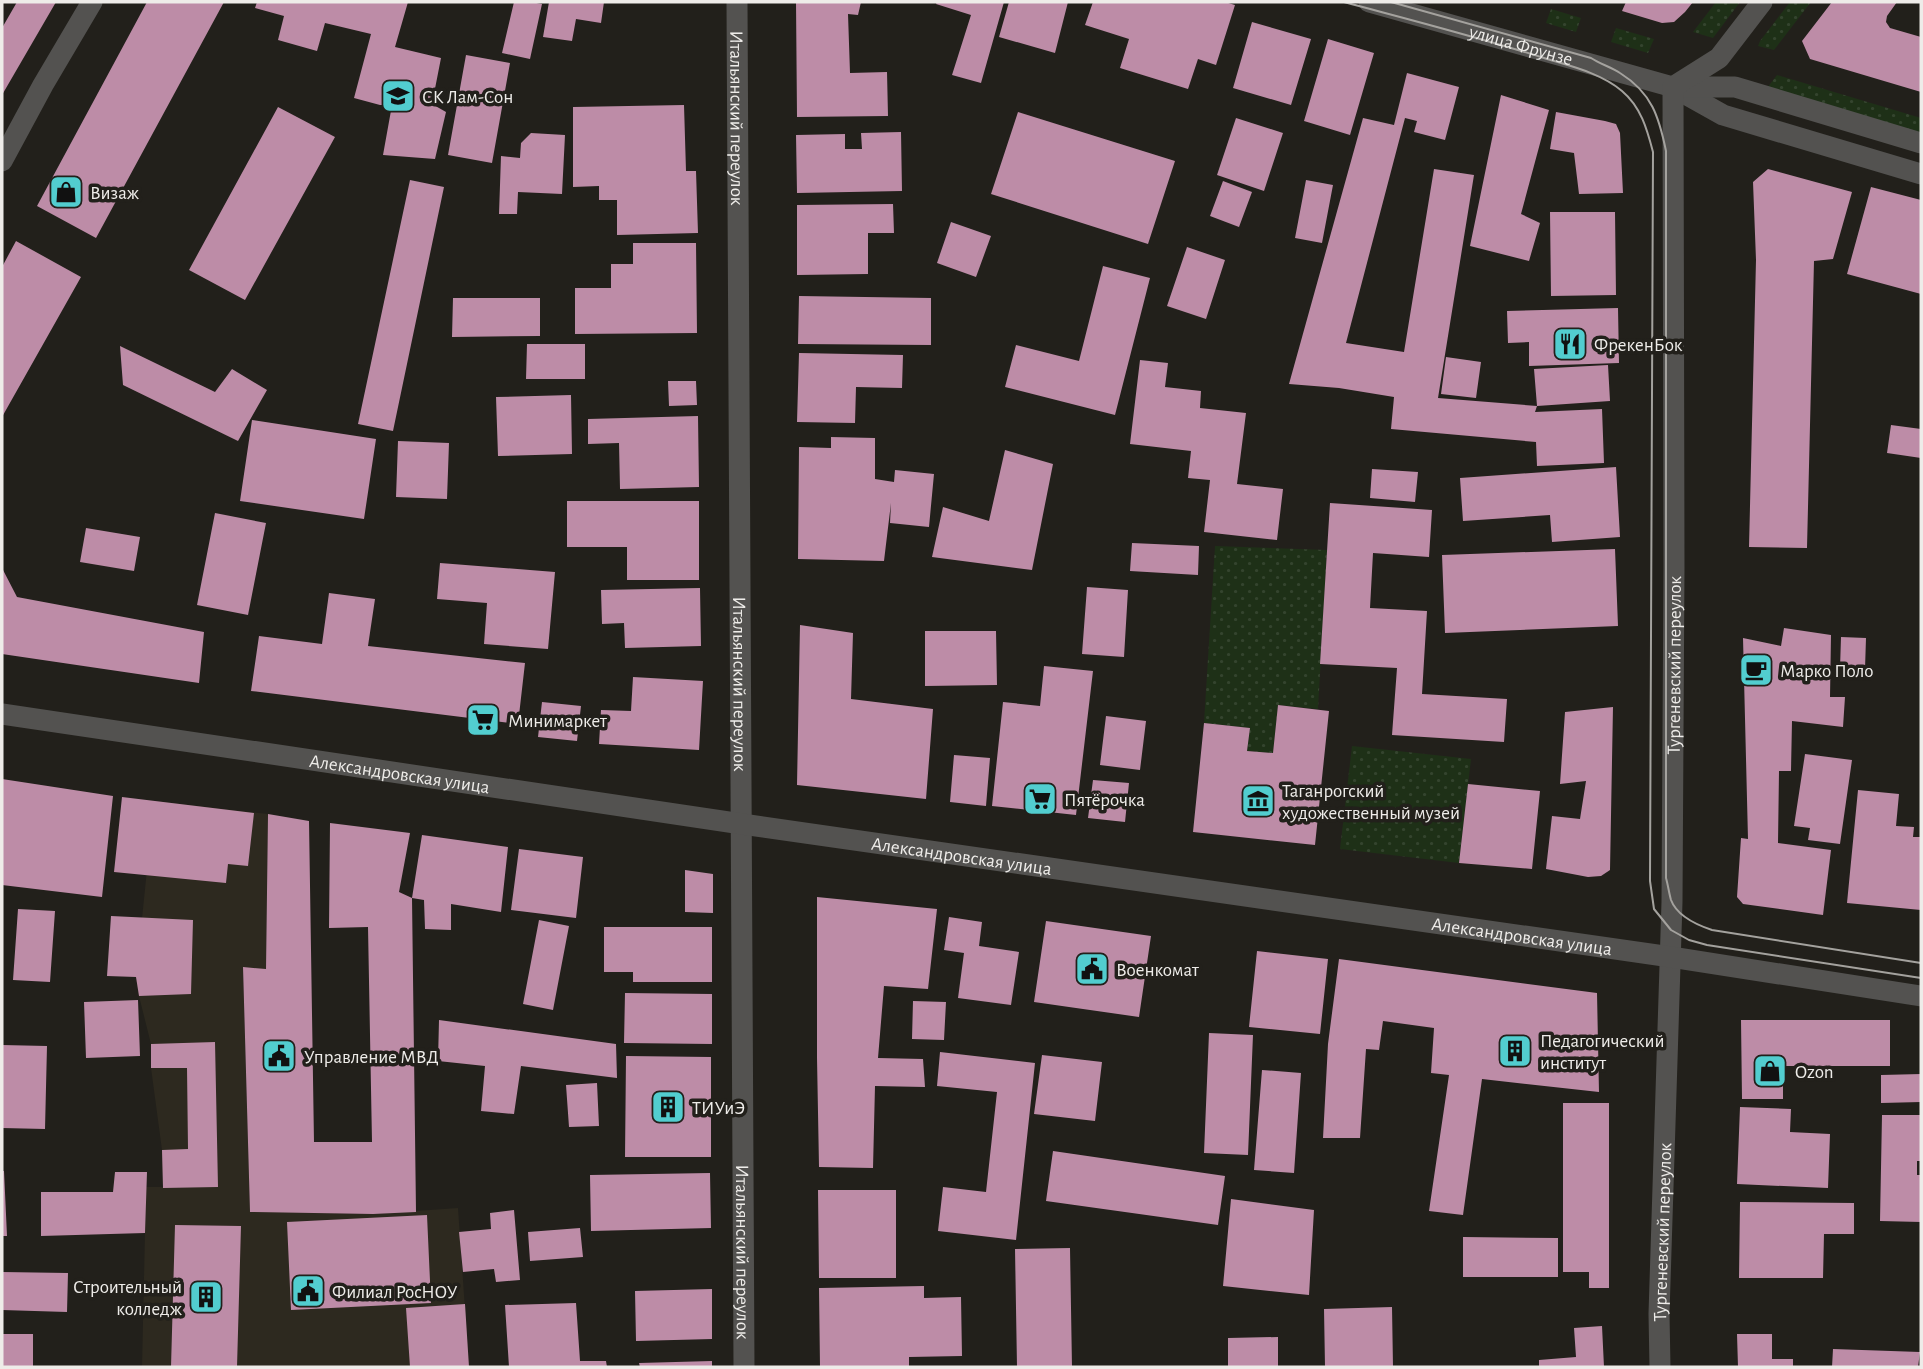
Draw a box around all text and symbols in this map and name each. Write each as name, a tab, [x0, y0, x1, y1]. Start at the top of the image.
street label: улица Фрунзе	[1466, 22, 1575, 69]
street label: Итальянский переулок	[726, 31, 746, 206]
school or university icon: СК Лам-Сон	[379, 77, 417, 115]
place label: СК Лам-Сон	[422, 88, 513, 107]
shop icon: Визаж	[47, 173, 85, 211]
place label: Визаж	[90, 184, 140, 203]
restaurant icon: ФрекенБок	[1551, 325, 1589, 363]
place label: ФрекенБок	[1594, 336, 1683, 355]
street label: Тургеневский переулок	[1665, 576, 1685, 755]
street label: Итальянский переулок	[729, 597, 749, 772]
cafe icon: Марко Поло	[1737, 651, 1775, 689]
place label: Марко Поло	[1780, 662, 1874, 681]
supermarket icon: Минимаркет	[464, 701, 502, 739]
place label: Минимаркет	[508, 712, 607, 731]
street label: Александровская улица	[308, 752, 491, 797]
supermarket icon: Пятёрочка	[1021, 780, 1059, 818]
museum icon: Таганрогский художественный музей	[1239, 782, 1277, 820]
place label: Таганрогский художественный музей	[1282, 782, 1460, 823]
place label: Пятёрочка	[1064, 791, 1145, 810]
street label: Александровская улица	[870, 835, 1053, 879]
street label: Александровская улица	[1430, 915, 1614, 959]
public building icon: Военкомат	[1073, 950, 1111, 988]
place label: Военкомат	[1116, 961, 1199, 980]
building icon: Педагогический институт	[1496, 1032, 1534, 1070]
place label: Педагогический институт	[1540, 1032, 1665, 1073]
public building icon: Управление МВД	[260, 1037, 298, 1075]
place label: Управление МВД	[304, 1048, 439, 1067]
shop icon: Ozon	[1751, 1052, 1789, 1090]
place label: Ozon	[1795, 1063, 1834, 1082]
building icon: ТИУиЭ	[649, 1088, 687, 1126]
place label: ТИУиЭ	[692, 1099, 745, 1118]
street label: Тургеневский переулок	[1651, 1142, 1675, 1321]
street label: Итальянский переулок	[732, 1165, 752, 1340]
public building icon: Филиал РосНОУ	[289, 1272, 327, 1310]
place label: Строительный колледж	[73, 1278, 183, 1319]
building icon: Строительный колледж	[187, 1278, 225, 1316]
place label: Филиал РосНОУ	[332, 1283, 458, 1302]

